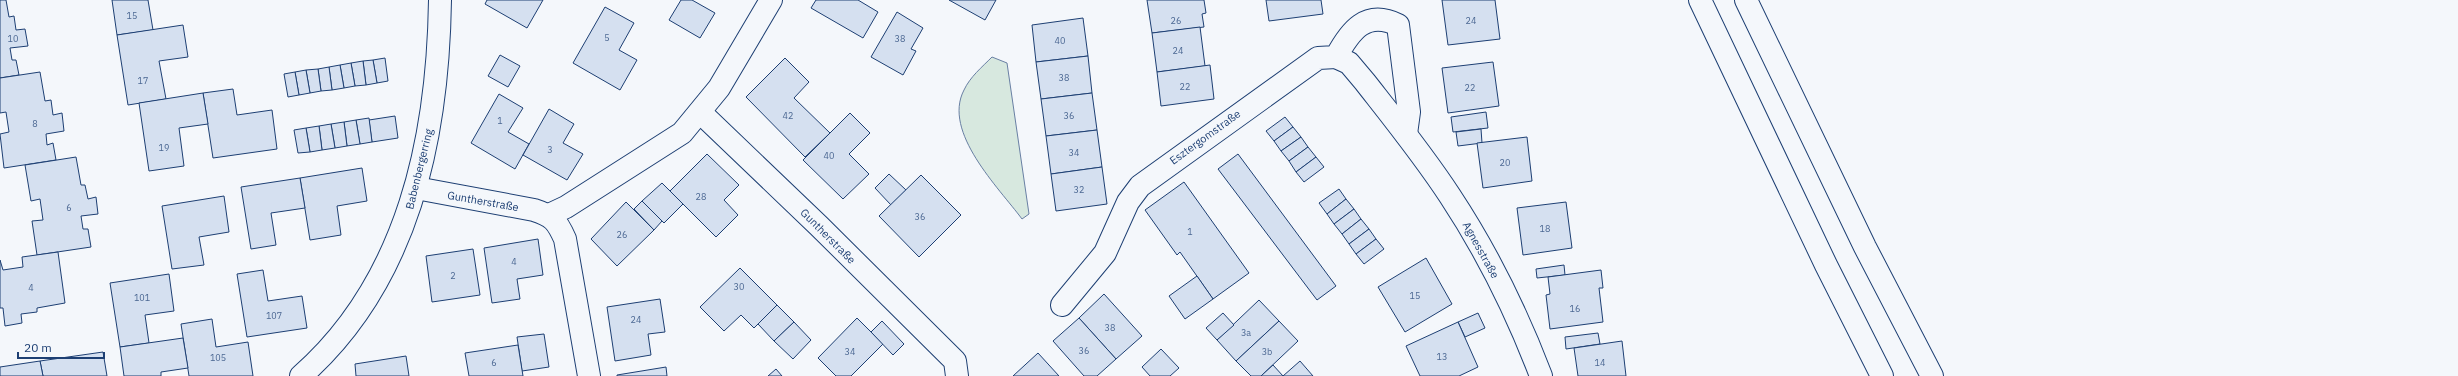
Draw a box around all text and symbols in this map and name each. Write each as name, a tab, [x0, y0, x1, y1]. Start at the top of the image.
house number: 15	[127, 10, 137, 21]
house number: 26	[1171, 15, 1181, 26]
house number: 24	[1466, 15, 1476, 26]
house number: 5	[604, 32, 610, 43]
house number: 10	[8, 33, 18, 44]
house number: 38	[895, 33, 905, 44]
house number: 40	[1055, 35, 1065, 46]
house number: 24	[1173, 45, 1183, 56]
house number: 38	[1059, 72, 1069, 83]
house number: 17	[138, 75, 148, 86]
house number: 22	[1180, 81, 1190, 92]
house number: 22	[1465, 82, 1475, 93]
street label: Esztergomstraße	[1167, 107, 1243, 167]
house number: 42	[783, 110, 793, 121]
house number: 36	[1064, 110, 1074, 121]
house number: 1	[497, 115, 503, 126]
house number: 8	[32, 118, 38, 129]
street label: Babenbergerring	[402, 127, 436, 211]
house number: 19	[159, 142, 169, 153]
house number: 3	[547, 144, 553, 155]
house number: 34	[1069, 147, 1079, 158]
house number: 40	[824, 150, 834, 161]
house number: 20	[1500, 157, 1510, 168]
house number: 32	[1074, 184, 1084, 195]
street label: Guntherstraße	[446, 188, 520, 214]
house number: 28	[696, 191, 706, 202]
house number: 6	[66, 202, 72, 213]
street label: Guntherstraße	[797, 205, 859, 267]
house number: 36	[915, 211, 925, 222]
street label: Agnesstraße	[1460, 219, 1502, 281]
house number: 18	[1540, 223, 1550, 234]
house number: 1	[1187, 226, 1193, 237]
house number: 26	[617, 229, 627, 240]
house number: 4	[511, 256, 517, 267]
house number: 2	[450, 270, 456, 281]
house number: 30	[734, 281, 744, 292]
house number: 4	[28, 282, 34, 293]
house number: 15	[1410, 290, 1420, 301]
house number: 101	[134, 292, 150, 303]
house number: 16	[1570, 303, 1580, 314]
house number: 107	[266, 310, 282, 321]
house number: 24	[631, 314, 641, 325]
house number: 38	[1105, 322, 1115, 333]
house number: 3a	[1241, 327, 1251, 338]
scale bar	[18, 334, 104, 360]
text: 20 m	[24, 340, 52, 355]
house number: 36	[1079, 345, 1089, 356]
house number: 34	[845, 346, 855, 357]
house number: 3b	[1262, 346, 1272, 357]
house number: 13	[1437, 351, 1447, 362]
house number: 105	[210, 352, 226, 363]
house number: 6	[491, 357, 497, 368]
house number: 14	[1595, 357, 1605, 368]

